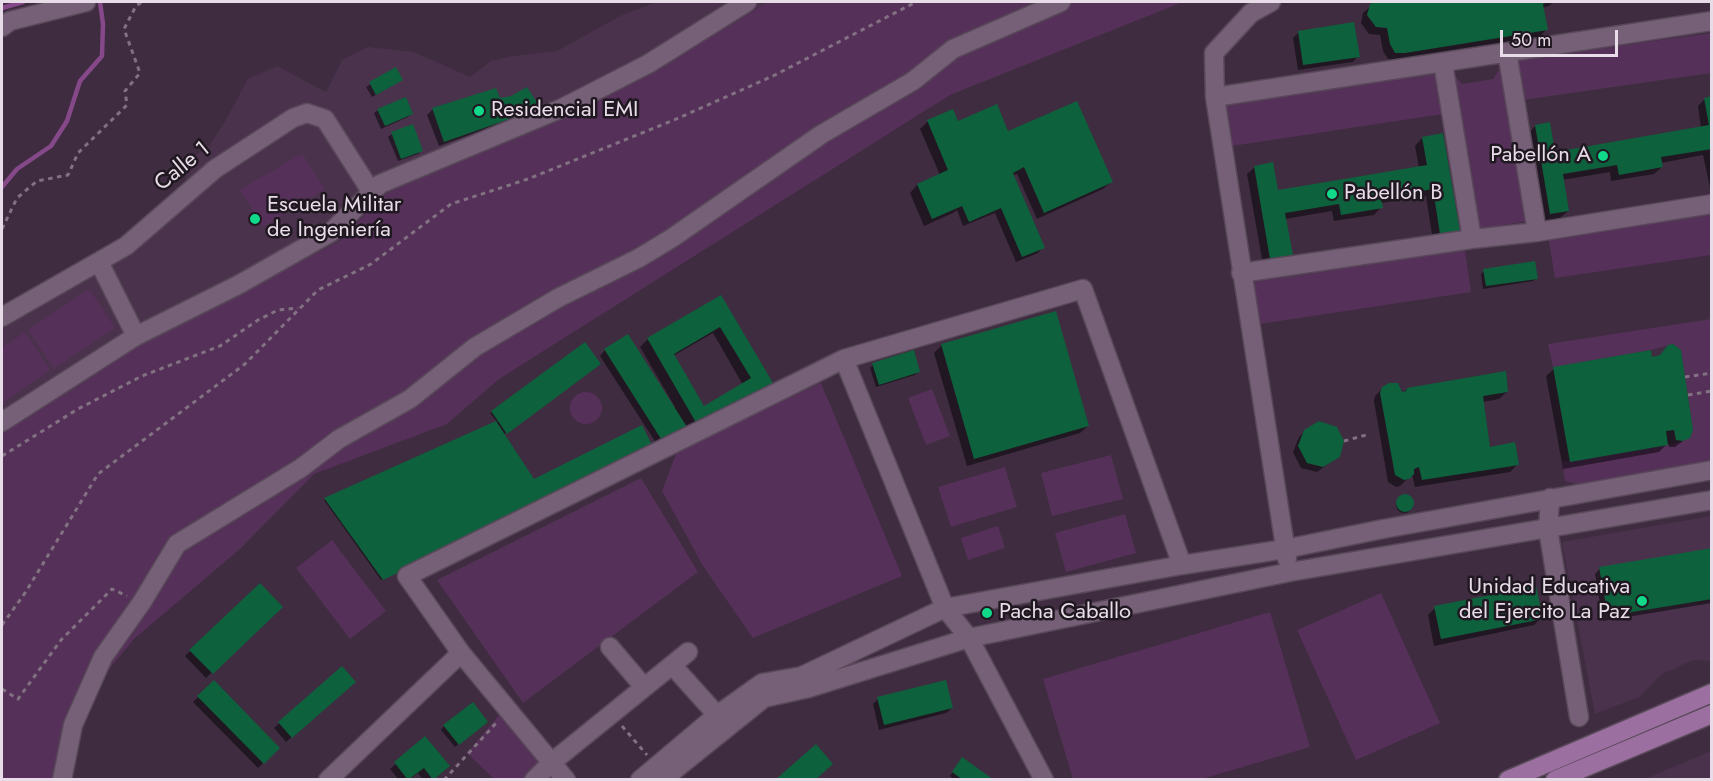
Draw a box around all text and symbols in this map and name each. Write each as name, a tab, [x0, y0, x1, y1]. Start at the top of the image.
scale bar	[1503, 18, 1622, 56]
text: 50 m	[1511, 27, 1551, 53]
place label: Residencial EMI	[491, 98, 638, 124]
marker: Residencial EMI	[472, 104, 486, 118]
street label: Calle 1	[150, 137, 216, 197]
place label: Pabellón A	[1490, 143, 1591, 169]
marker: Pabellón A	[1596, 149, 1610, 163]
place label: Pabellón B	[1344, 181, 1442, 207]
marker: Pabellón B	[1325, 187, 1339, 201]
place label: Escuela Militar de Ingeniería	[267, 193, 401, 244]
marker: Escuela Militar de Ingeniería	[248, 212, 262, 226]
place label: Unidad Educativa del Ejercito La Paz	[1459, 575, 1630, 626]
marker: Unidad Educativa del Ejercito La Paz	[1635, 594, 1649, 608]
place label: Pacha Caballo	[999, 600, 1131, 626]
marker: Pacha Caballo	[980, 606, 994, 620]

